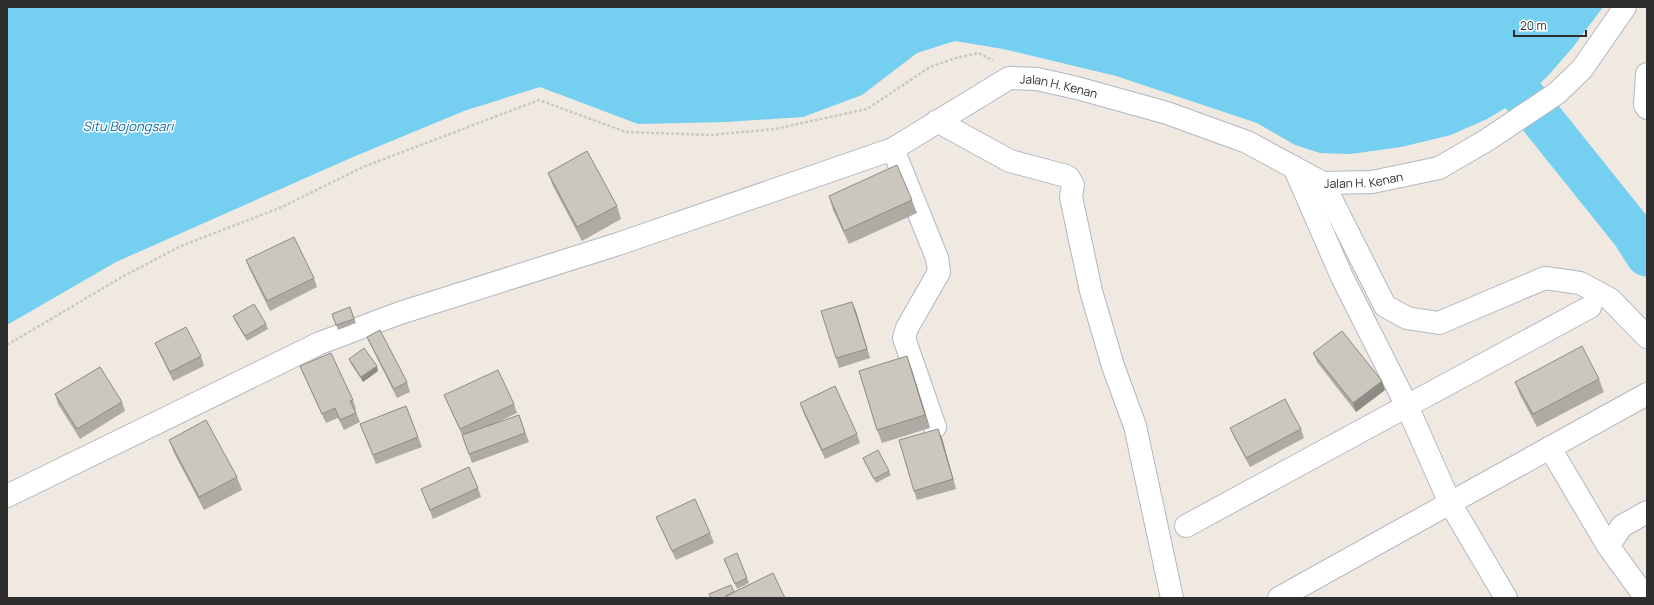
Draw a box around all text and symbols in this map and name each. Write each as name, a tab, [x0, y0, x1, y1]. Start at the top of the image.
scale bar	[1514, 12, 1586, 38]
text: 20 m	[1520, 17, 1547, 34]
street label: Jalan H. Kenan	[1020, 70, 1100, 102]
water label: Situ Bojongsari	[83, 117, 175, 135]
street label: Jalan H. Kenan	[1324, 167, 1404, 191]

